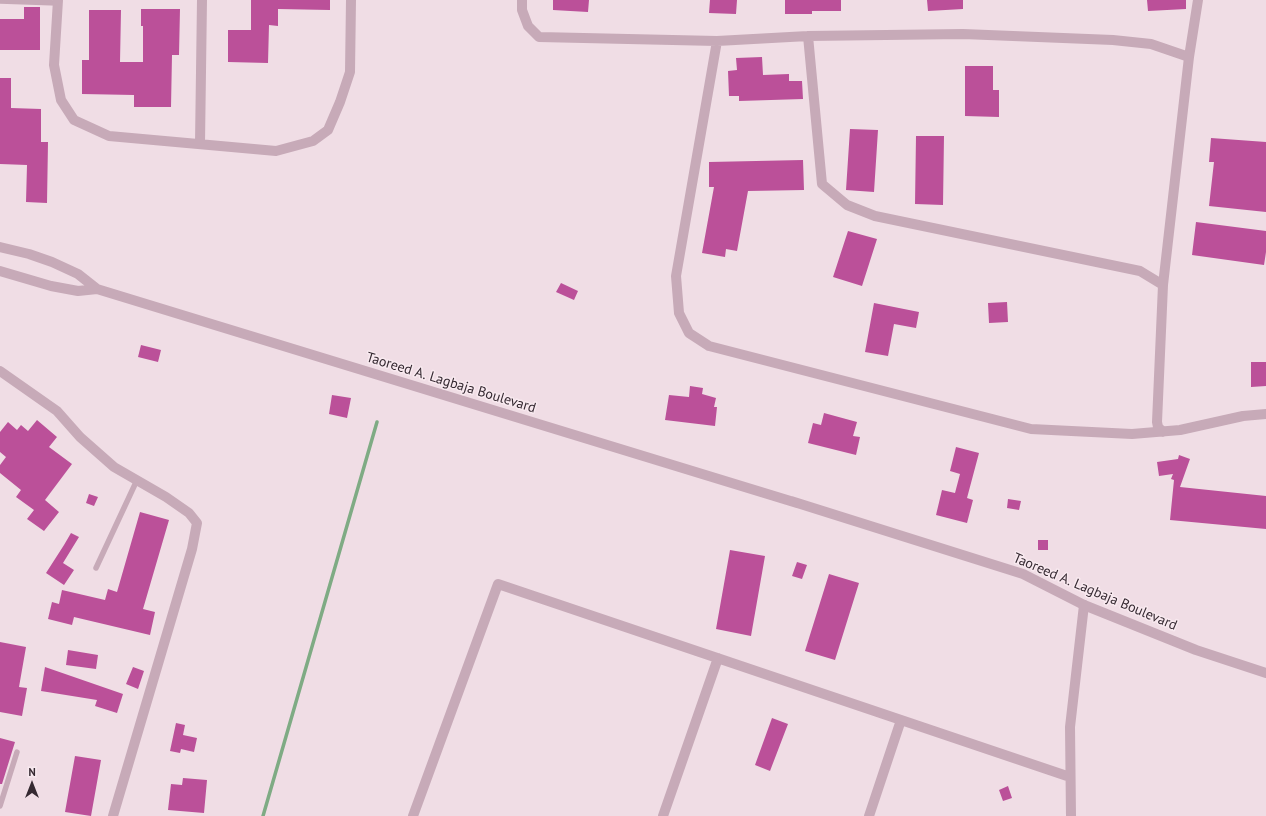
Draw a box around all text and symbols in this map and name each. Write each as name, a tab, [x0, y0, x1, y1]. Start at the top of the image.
street label: Taoreed A. Lagbaja Boulevard	[364, 349, 538, 417]
street label: Taoreed A. Lagbaja Boulevard	[1010, 550, 1180, 634]
north arrow	[12, 764, 52, 804]
text: N	[28, 765, 36, 779]

